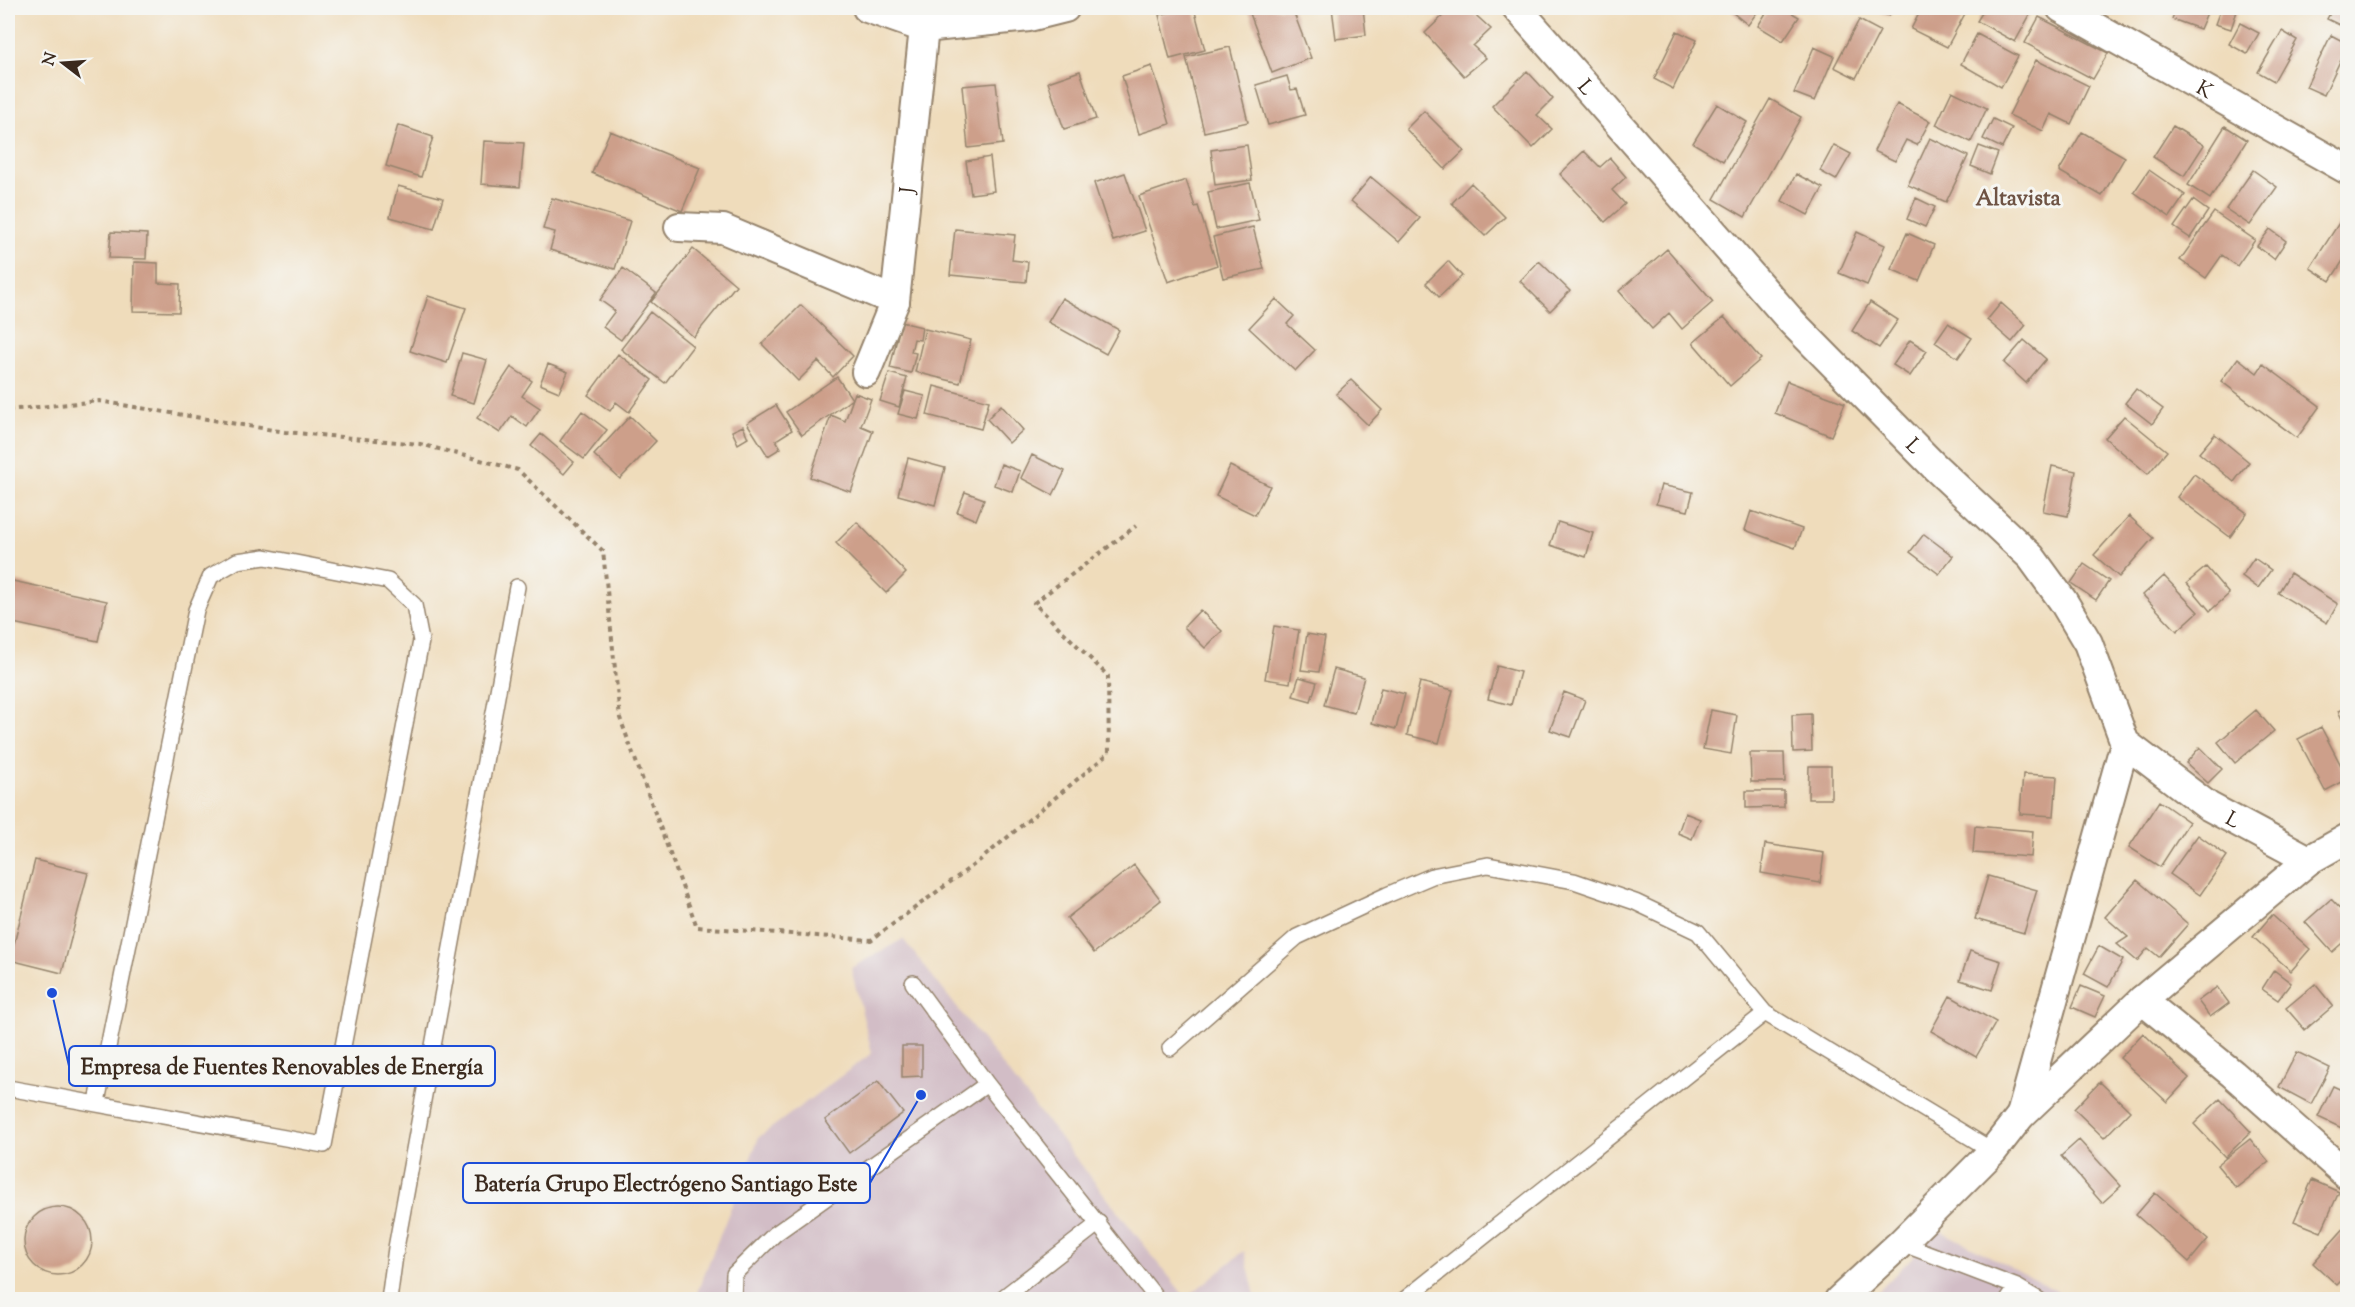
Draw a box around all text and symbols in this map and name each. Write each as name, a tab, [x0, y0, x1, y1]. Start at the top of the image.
north arrow	[33, 33, 93, 93]
text: N	[38, 50, 64, 69]
street label: L	[1569, 74, 1600, 103]
street label: K	[2190, 74, 2218, 108]
district label: Altavista	[1975, 184, 2061, 216]
street label: J	[893, 186, 924, 196]
street label: L	[1897, 432, 1928, 462]
street label: L	[2219, 805, 2245, 837]
callout: Empresa de Fuentes Renovables de Energía	[69, 1046, 495, 1086]
text: Empresa de Fuentes Renovables de Energía	[81, 1053, 484, 1085]
callout: Batería Grupo Electrógeno Santiago Este	[463, 1163, 870, 1203]
text: Batería Grupo Electrógeno Santiago Este	[475, 1170, 857, 1202]

